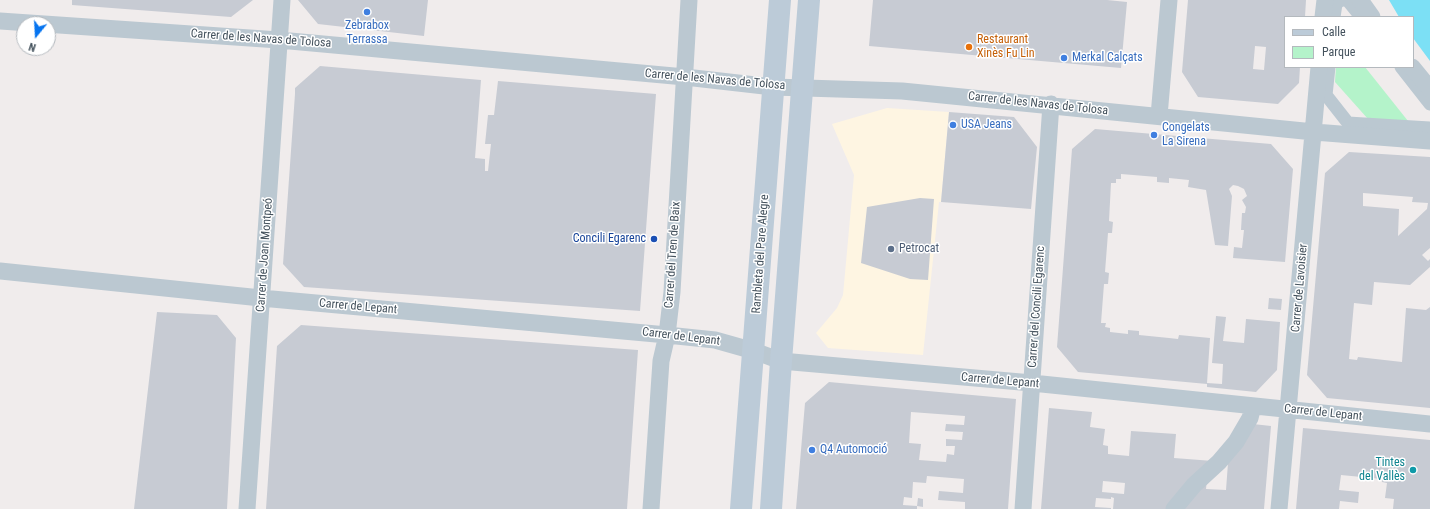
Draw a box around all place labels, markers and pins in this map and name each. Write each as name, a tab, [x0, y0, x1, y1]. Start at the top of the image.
marker: Zebrabox Terrassa	[362, 7, 372, 17]
place label: Zebrabox Terrassa	[345, 19, 389, 47]
place label: Restaurant Xinès Fu Lin	[977, 33, 1035, 61]
marker: Restaurant Xinès Fu Lin	[964, 42, 974, 52]
place label: Merkal Calçats	[1072, 51, 1143, 65]
marker: Merkal Calçats	[1059, 53, 1069, 63]
place label: USA Jeans	[961, 118, 1012, 132]
marker: USA Jeans	[948, 120, 958, 130]
place label: Congelats La Sirena	[1162, 121, 1210, 149]
marker: Congelats La Sirena	[1149, 130, 1159, 140]
place label: Concili Egarenc	[573, 232, 646, 246]
marker: Concili Egarenc	[649, 234, 659, 244]
place label: Petrocat	[899, 242, 939, 256]
marker: Petrocat	[886, 244, 896, 254]
place label: Q4 Automoció	[820, 443, 887, 457]
marker: Q4 Automoció	[807, 445, 817, 455]
place label: Tintes del Vallès	[1359, 456, 1405, 484]
marker: Tintes del Vallès	[1408, 465, 1418, 475]

